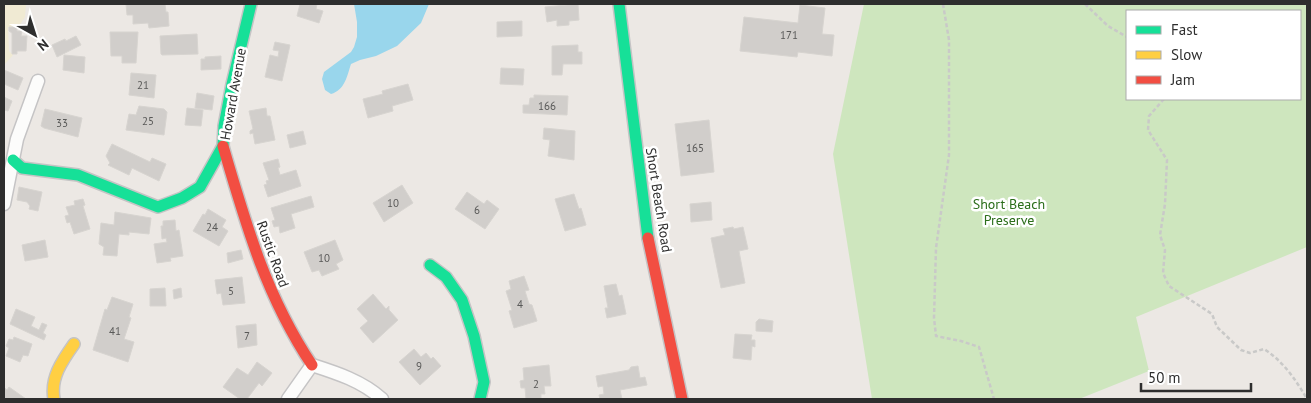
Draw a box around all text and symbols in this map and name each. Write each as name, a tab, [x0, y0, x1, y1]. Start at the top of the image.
north arrow	[10, 10, 60, 60]
legend	[1126, 10, 1301, 100]
text: Fast	[1171, 20, 1198, 39]
house number: 171	[780, 28, 798, 42]
text: N	[34, 35, 52, 55]
text: Slow	[1171, 45, 1202, 64]
street label: Howard Avenue	[216, 46, 250, 142]
text: Jam	[1170, 70, 1195, 89]
house number: 21	[137, 78, 149, 92]
house number: 166	[538, 99, 556, 113]
house number: 25	[142, 114, 154, 128]
house number: 33	[56, 116, 68, 130]
house number: 165	[686, 141, 704, 155]
street label: Short Beach Road	[642, 146, 676, 254]
park label: Short Beach Preserve	[973, 195, 1045, 229]
house number: 10	[387, 196, 399, 210]
house number: 6	[474, 203, 480, 217]
street label: Rustic Road	[253, 218, 293, 290]
house number: 24	[206, 220, 218, 234]
house number: 10	[318, 251, 330, 265]
house number: 5	[228, 284, 234, 298]
house number: 4	[517, 297, 523, 311]
house number: 41	[109, 324, 121, 338]
house number: 7	[244, 329, 250, 343]
house number: 9	[416, 359, 422, 373]
scale bar	[1141, 360, 1251, 392]
text: 50 m	[1148, 368, 1181, 387]
house number: 2	[533, 377, 539, 391]

